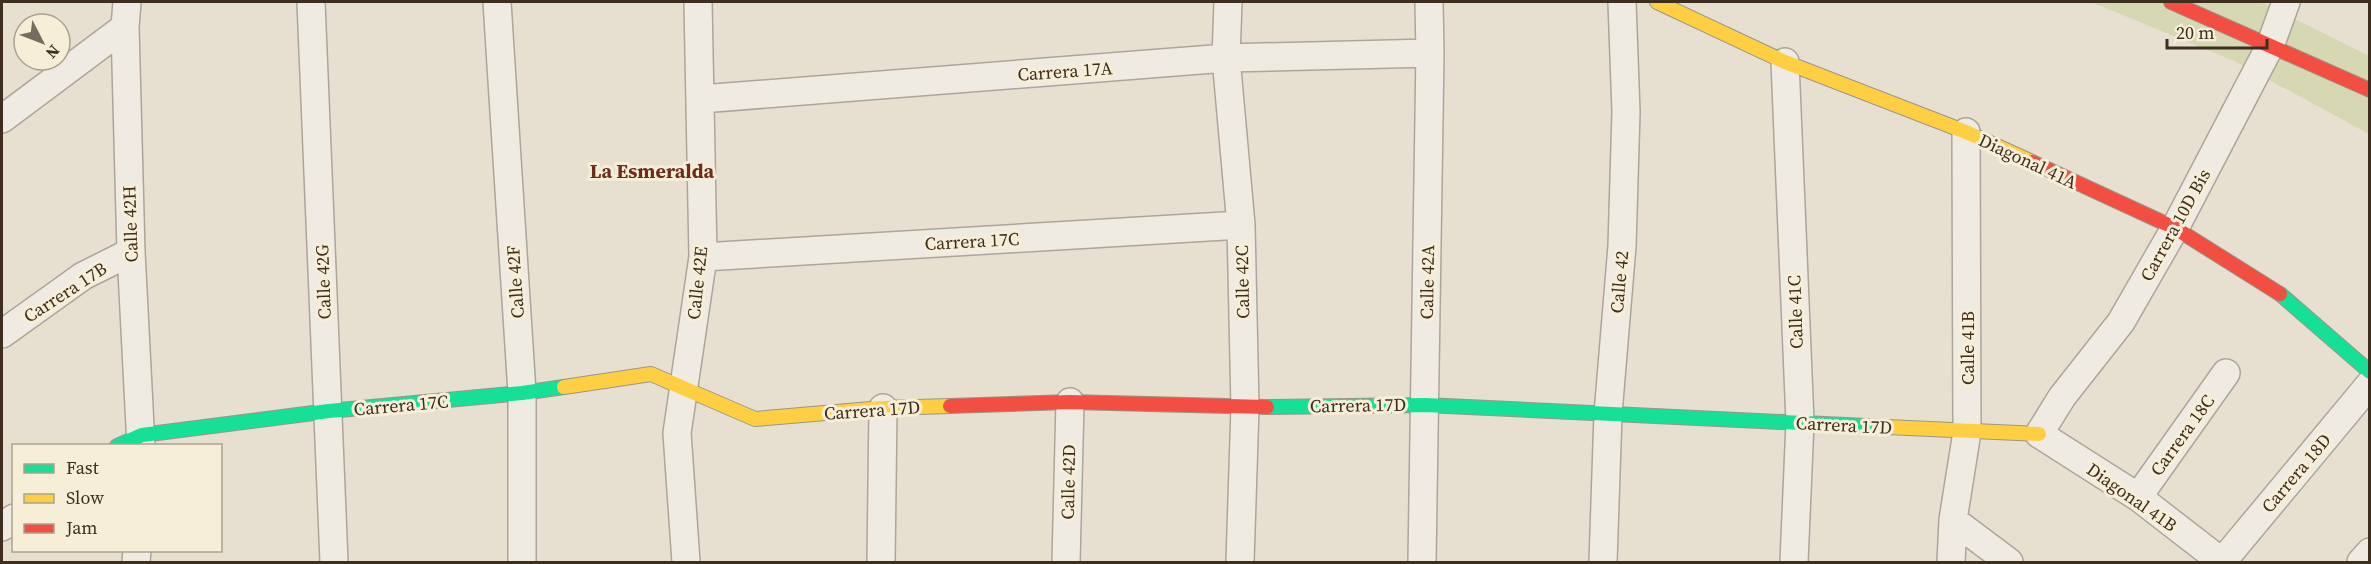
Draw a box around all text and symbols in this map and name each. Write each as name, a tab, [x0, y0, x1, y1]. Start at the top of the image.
north arrow	[12, 12, 72, 72]
scale bar	[2167, 12, 2268, 50]
text: 20 m	[2176, 20, 2214, 45]
text: N	[41, 40, 65, 64]
street label: Carrera 17A	[1017, 55, 1113, 87]
street label: Diagonal 41A	[1975, 127, 2081, 195]
district label: La Esmeralda	[590, 157, 714, 185]
street label: Carrera 10D Bis	[2134, 164, 2216, 286]
street label: Calle 42H	[116, 185, 144, 263]
street label: Carrera 17C	[924, 226, 1020, 256]
street label: Calle 42G	[309, 244, 337, 320]
street label: Calle 42A	[1414, 244, 1440, 320]
street label: Calle 42F	[500, 245, 530, 319]
street label: Calle 42E	[681, 245, 713, 321]
street label: Calle 42C	[1229, 245, 1255, 319]
street label: Calle 42	[1604, 250, 1634, 314]
street label: Carrera 17B	[18, 256, 112, 328]
street label: Calle 41C	[1781, 275, 1809, 349]
street label: Calle 41B	[1955, 311, 1980, 385]
street label: Carrera 17C	[353, 388, 449, 422]
street label: Carrera 18C	[2144, 389, 2220, 481]
street label: Carrera 17D	[1310, 392, 1406, 418]
street label: Carrera 17D	[823, 394, 921, 426]
street label: Carrera 17D	[1795, 410, 1893, 440]
street label: Carrera 18D	[2256, 428, 2336, 518]
legend	[12, 444, 222, 552]
street label: Calle 42D	[1055, 444, 1081, 520]
text: Fast	[66, 455, 99, 480]
street label: Diagonal 41B	[2082, 457, 2182, 537]
text: Slow	[66, 485, 104, 510]
text: Jam	[65, 515, 98, 540]

